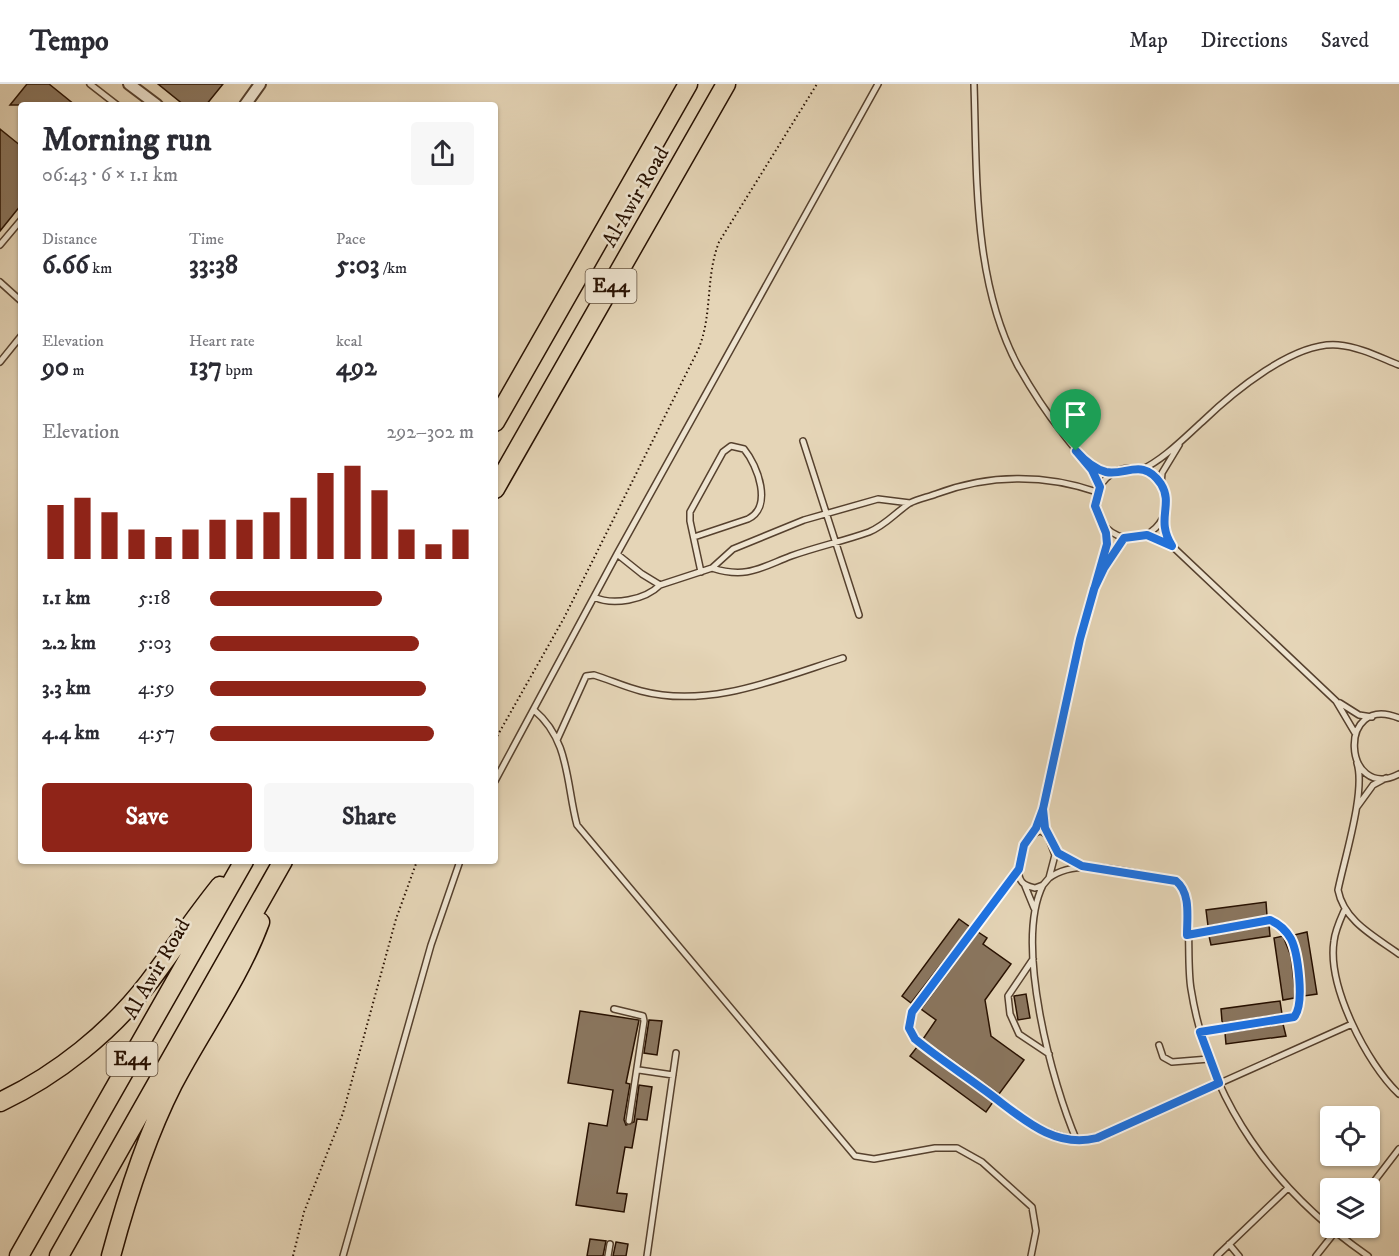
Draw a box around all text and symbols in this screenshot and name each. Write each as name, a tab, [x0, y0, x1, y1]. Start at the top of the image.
text: Tempo	[30, 24, 109, 59]
text: Map	[1129, 28, 1168, 54]
text: Directions	[1201, 28, 1288, 54]
text: Saved	[1321, 28, 1369, 54]
text: Morning run	[42, 120, 211, 161]
button: share	[411, 122, 474, 185]
street label: Al Awir Road	[597, 142, 675, 252]
text: 06:43 · 6 × 1.1 km	[42, 163, 178, 188]
text: Distance	[42, 229, 97, 249]
text: Time	[189, 229, 224, 249]
text: Pace	[336, 229, 366, 249]
text: 6.66	[42, 249, 89, 282]
text: 33:38	[189, 249, 238, 282]
text: 5:03	[336, 249, 379, 282]
text: km	[89, 258, 112, 278]
text: /km	[379, 258, 407, 278]
road number: E44	[586, 269, 636, 303]
text: Elevation	[42, 331, 104, 351]
text: Heart rate	[189, 331, 255, 351]
text: kcal	[336, 331, 362, 351]
text: 90	[42, 351, 69, 384]
text: 137	[189, 351, 222, 384]
text: 492	[336, 351, 377, 384]
text: m	[69, 360, 84, 380]
text: bpm	[222, 360, 253, 380]
pin	[1050, 389, 1101, 451]
icon: arrive	[1059, 398, 1092, 431]
text: Elevation	[42, 420, 119, 445]
text: 292–302 m	[386, 420, 474, 445]
text: 1.1 km	[42, 586, 91, 611]
text: 5:18	[138, 586, 171, 611]
text: 2.2 km	[42, 631, 96, 656]
text: 5:03	[138, 631, 171, 656]
text: 3.3 km	[42, 676, 91, 701]
text: 4:59	[138, 676, 175, 701]
text: 4.4 km	[42, 721, 100, 746]
text: 4:57	[138, 721, 175, 746]
button: Save	[42, 783, 252, 852]
button: Share	[264, 783, 474, 852]
street label: Al Awir Road	[118, 914, 196, 1024]
road number: E44	[106, 1042, 158, 1076]
map controls	[1320, 1106, 1380, 1238]
button: locate	[1320, 1106, 1380, 1166]
button: layers	[1320, 1178, 1380, 1238]

